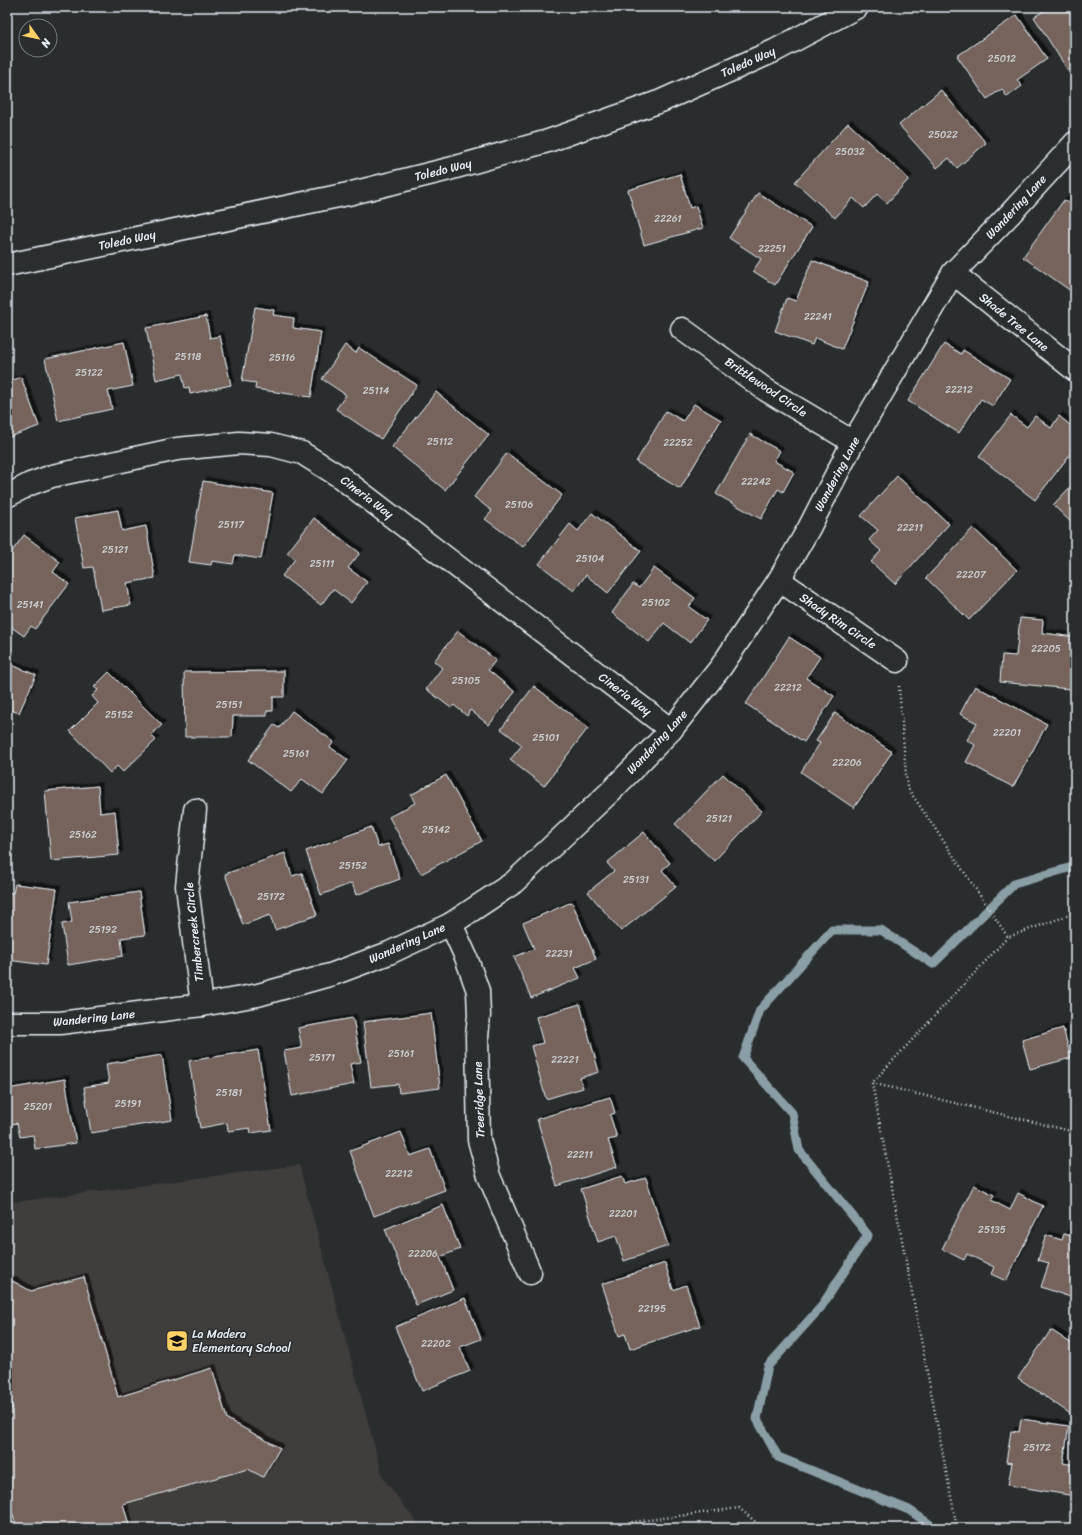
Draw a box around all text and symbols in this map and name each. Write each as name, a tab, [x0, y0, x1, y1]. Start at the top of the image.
north arrow	[18, 18, 58, 58]
text: N	[36, 34, 57, 52]
street label: Toledo Way	[717, 40, 780, 84]
house number: 25012	[988, 50, 1016, 68]
house number: 25022	[928, 126, 958, 144]
house number: 25032	[835, 143, 865, 161]
street label: Toledo Way	[412, 152, 475, 188]
street label: Wandering Lane	[980, 169, 1052, 245]
house number: 22261	[654, 210, 682, 228]
street label: Toledo Way	[96, 223, 159, 257]
house number: 22251	[758, 240, 786, 258]
street label: Shade Tree Lane	[974, 287, 1054, 357]
house number: 22241	[804, 308, 832, 326]
house number: 25118	[175, 348, 201, 366]
house number: 25116	[269, 349, 295, 367]
street label: Brittlewood Circle	[720, 351, 812, 423]
house number: 25122	[75, 364, 103, 382]
house number: 22212	[945, 381, 973, 399]
house number: 25114	[363, 382, 389, 400]
street label: Wandering Lane	[808, 432, 866, 516]
house number: 25112	[427, 433, 453, 451]
house number: 22252	[663, 434, 693, 452]
street label: Cineria Way	[336, 469, 399, 525]
house number: 22242	[741, 473, 771, 491]
house number: 25106	[505, 496, 533, 514]
house number: 25117	[218, 516, 245, 534]
house number: 22211	[897, 519, 923, 537]
house number: 25121	[102, 541, 128, 559]
house number: 25104	[576, 550, 604, 568]
house number: 25111	[310, 555, 334, 573]
house number: 22207	[956, 566, 987, 584]
street label: Shady Rim Circle	[795, 587, 881, 655]
house number: 25102	[642, 594, 670, 612]
house number: 25141	[17, 596, 43, 614]
house number: 22205	[1031, 640, 1061, 658]
street label: Cineria Way	[594, 666, 657, 722]
house number: 25105	[452, 672, 480, 690]
house number: 22212	[774, 679, 802, 697]
house number: 25151	[216, 696, 242, 714]
street label: Wandering Lane	[621, 704, 693, 780]
house number: 25152	[105, 706, 133, 724]
house number: 22201	[993, 724, 1021, 742]
house number: 25101	[533, 729, 559, 747]
house number: 25161	[283, 745, 309, 763]
house number: 22206	[832, 754, 862, 772]
house number: 25121	[706, 810, 732, 828]
house number: 25142	[422, 821, 450, 839]
house number: 25162	[69, 826, 97, 844]
house number: 25152	[339, 857, 367, 875]
house number: 25131	[623, 871, 649, 889]
street label: Timbercreek Circle	[178, 881, 210, 983]
house number: 25172	[257, 888, 285, 906]
street label: Wandering Lane	[365, 916, 449, 970]
house number: 25192	[89, 921, 117, 939]
house number: 22231	[545, 945, 573, 963]
street label: Wandering Lane	[52, 1003, 136, 1033]
house number: 25161	[388, 1045, 414, 1063]
house number: 25171	[309, 1049, 335, 1067]
house number: 22221	[551, 1051, 579, 1069]
street label: Treeridge Lane	[467, 1061, 491, 1139]
house number: 25181	[216, 1084, 242, 1102]
house number: 25191	[115, 1095, 141, 1113]
house number: 25201	[24, 1098, 52, 1116]
house number: 22211	[567, 1146, 593, 1164]
house number: 22212	[385, 1165, 413, 1183]
house number: 22201	[609, 1205, 637, 1223]
house number: 25135	[978, 1221, 1006, 1239]
house number: 22206	[408, 1245, 438, 1263]
house number: 22195	[638, 1300, 666, 1318]
place label: La Madera Elementary School	[192, 1323, 292, 1359]
school or university icon: La Madera Elementary School	[164, 1328, 190, 1354]
house number: 22202	[421, 1335, 451, 1353]
house number: 25172	[1023, 1439, 1051, 1457]

